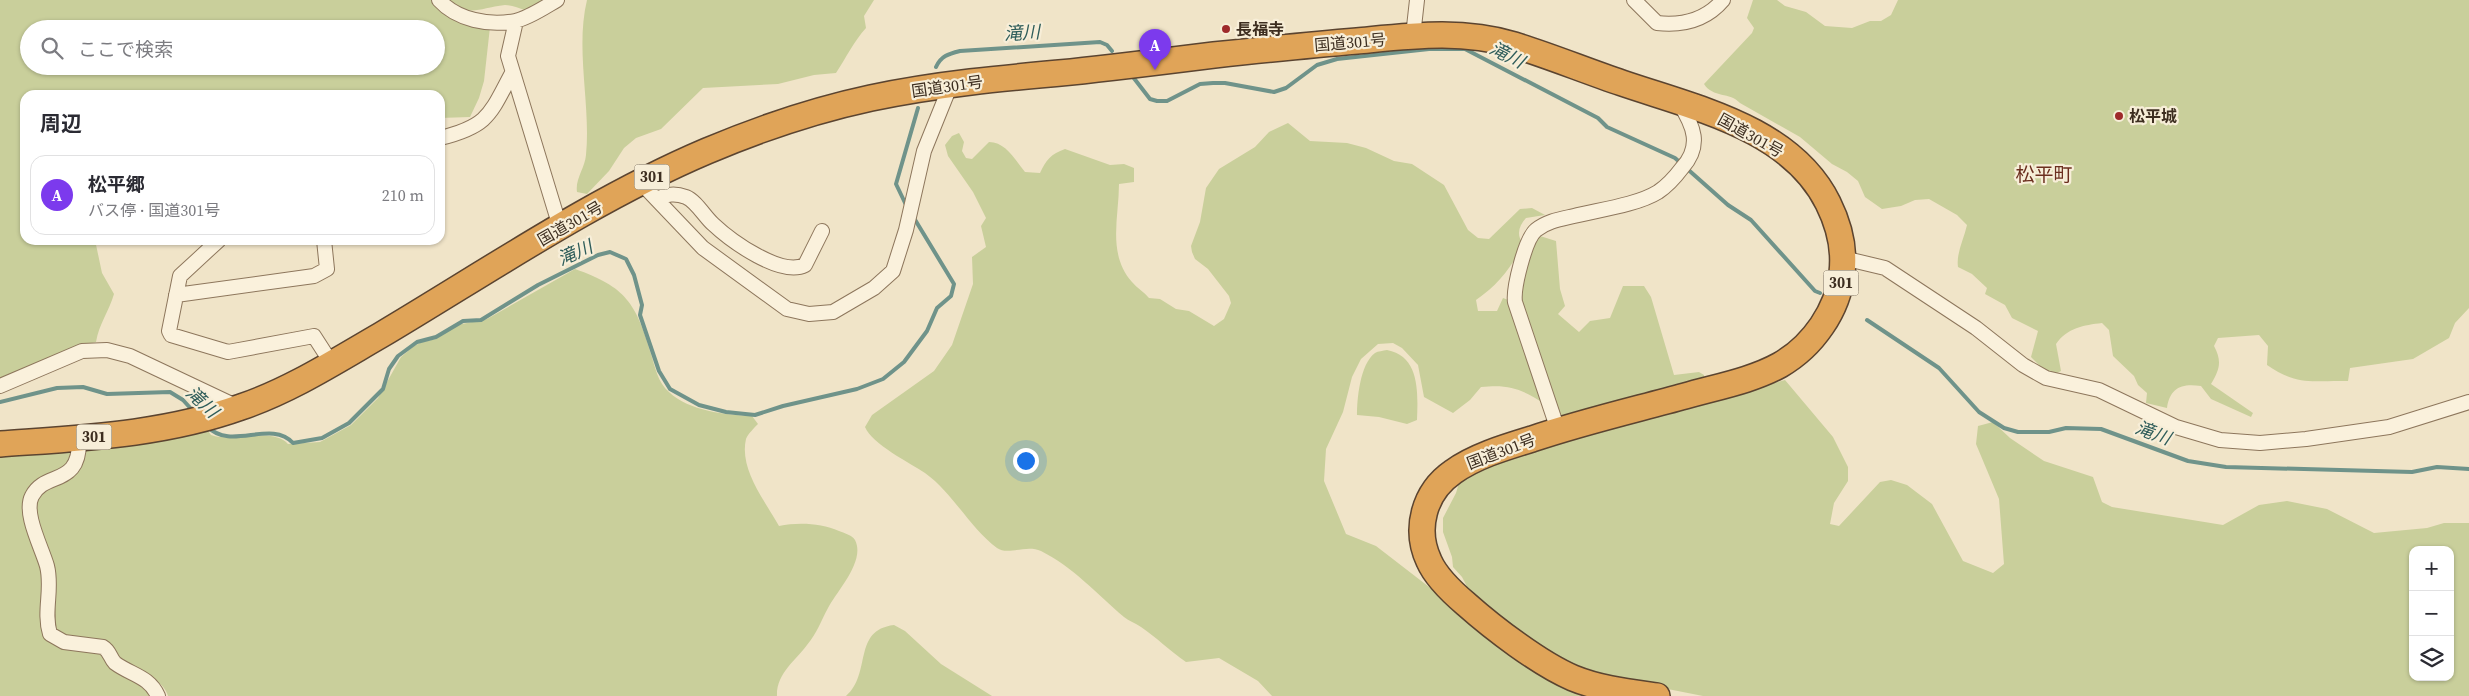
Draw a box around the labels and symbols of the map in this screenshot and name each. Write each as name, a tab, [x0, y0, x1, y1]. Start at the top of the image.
place label: 長福寺	[1236, 18, 1284, 40]
water label: 滝川	[1003, 19, 1043, 46]
marker: 長福寺	[1220, 23, 1232, 35]
street label: 国道301号	[1313, 28, 1387, 56]
pin: A	[1139, 29, 1171, 70]
water label: 滝川	[1486, 35, 1531, 75]
street label: 国道301号	[910, 70, 984, 102]
place label: 松平城	[2129, 105, 2177, 127]
street label: 国道301号	[1714, 108, 1788, 162]
marker: 松平城	[2113, 110, 2125, 122]
district label: 松平町	[2015, 161, 2073, 187]
road number: 301	[634, 164, 670, 190]
street label: 国道301号	[533, 195, 607, 251]
water label: 滝川	[553, 233, 598, 271]
road number: 301	[1824, 270, 1858, 296]
water label: 滝川	[181, 380, 225, 424]
water label: 滝川	[2132, 415, 2176, 451]
road number: 301	[76, 424, 112, 450]
street label: 国道301号	[1463, 428, 1539, 474]
your location	[1013, 448, 1039, 474]

